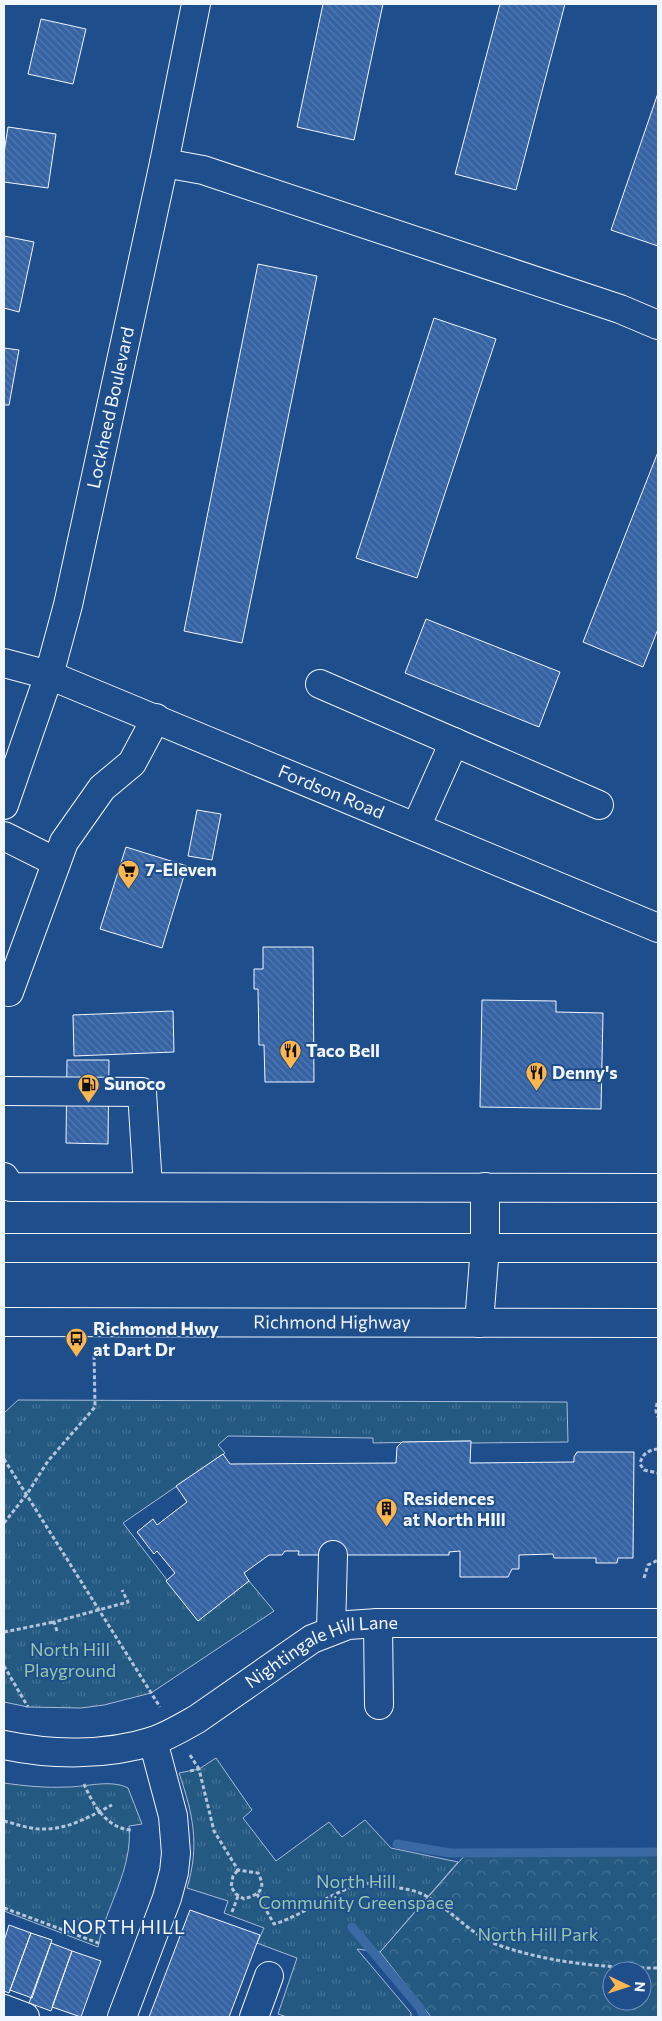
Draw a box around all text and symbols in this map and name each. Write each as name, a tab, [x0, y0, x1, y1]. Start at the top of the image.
street label: Lockheed Boulevard	[82, 325, 138, 490]
street label: Fordson Road	[275, 759, 388, 823]
supermarket icon: 7-Eleven	[117, 858, 141, 889]
place label: 7-Eleven	[145, 858, 217, 880]
restaurant icon: Taco Bell	[278, 1039, 302, 1070]
place label: Taco Bell	[306, 1039, 380, 1061]
restaurant icon: Denny's	[524, 1061, 548, 1092]
place label: Denny's	[552, 1061, 618, 1083]
fuel station icon: Sunoco	[76, 1072, 100, 1103]
place label: Sunoco	[104, 1072, 166, 1094]
street label: Richmond Highway	[253, 1310, 411, 1333]
place label: Richmond Hwy at Dart Dr	[93, 1317, 219, 1360]
bus stop icon: Richmond Hwy at Dart Dr	[65, 1327, 89, 1358]
place label: Residences at North HIll	[403, 1487, 506, 1530]
building icon: Residences at North HIll	[375, 1497, 399, 1528]
street label: Nightingale Hill Lane	[240, 1611, 398, 1692]
park label: North Hill Playground	[24, 1638, 116, 1681]
park label: North Hill Community Greenspace	[258, 1870, 454, 1913]
district label: NORTH HILL	[62, 1915, 186, 1938]
park label: North Hill Park	[477, 1923, 599, 1945]
north arrow	[602, 1961, 652, 2011]
text: N	[632, 1981, 649, 1993]

